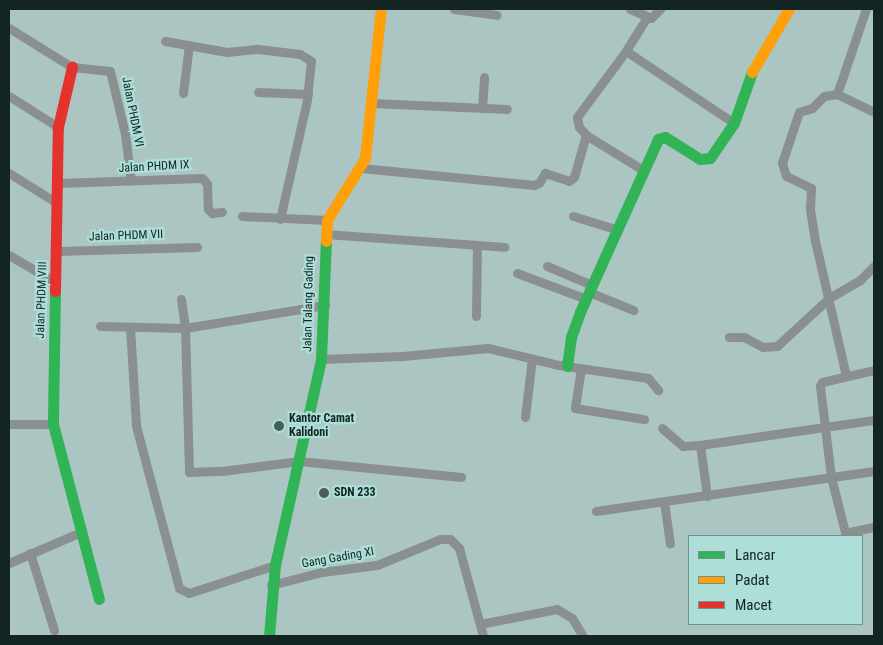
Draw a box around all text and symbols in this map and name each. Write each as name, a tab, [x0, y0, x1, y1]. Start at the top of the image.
street label: Jalan PHDM VI	[118, 76, 146, 148]
street label: Jalan PHDM IX	[118, 158, 190, 176]
street label: Jalan PHDM VII	[89, 228, 163, 244]
street label: Jalan Talang Gading	[301, 256, 317, 352]
street label: Jalan PHDM VIII	[33, 261, 51, 339]
place label: Kantor Camat Kalidoni	[289, 412, 354, 440]
marker: Kantor Camat Kalidoni	[273, 420, 285, 432]
place label: SDN 233	[334, 486, 376, 500]
marker: SDN 233	[318, 487, 330, 499]
legend	[688, 535, 863, 625]
street label: Gang Gading XI	[301, 545, 375, 571]
text: Lancar	[735, 546, 775, 564]
text: Padat	[735, 571, 769, 589]
text: Macet	[735, 596, 772, 614]

